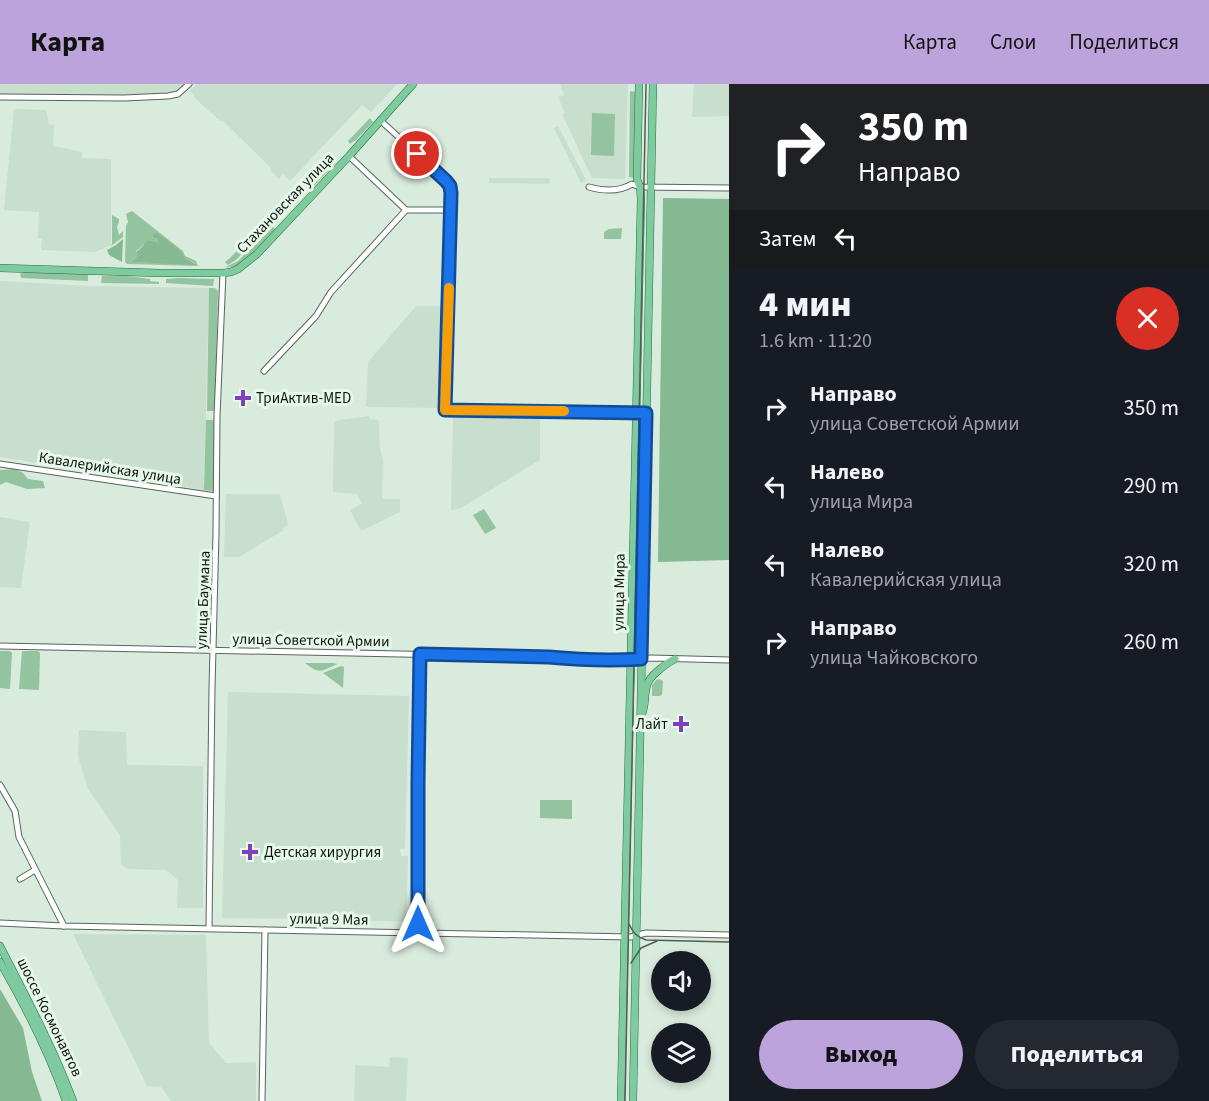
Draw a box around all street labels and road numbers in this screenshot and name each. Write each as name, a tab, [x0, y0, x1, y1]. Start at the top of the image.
street label: Стахановская улица	[232, 148, 339, 258]
street label: Кавалерийская улица	[37, 447, 183, 490]
street label: улица Баумана	[191, 550, 216, 650]
street label: улица Мира	[608, 553, 631, 631]
street label: улица Советской Армии	[232, 629, 390, 652]
street label: улица 9 Мая	[289, 908, 369, 931]
street label: шоссе Космонавтов	[12, 954, 88, 1080]

